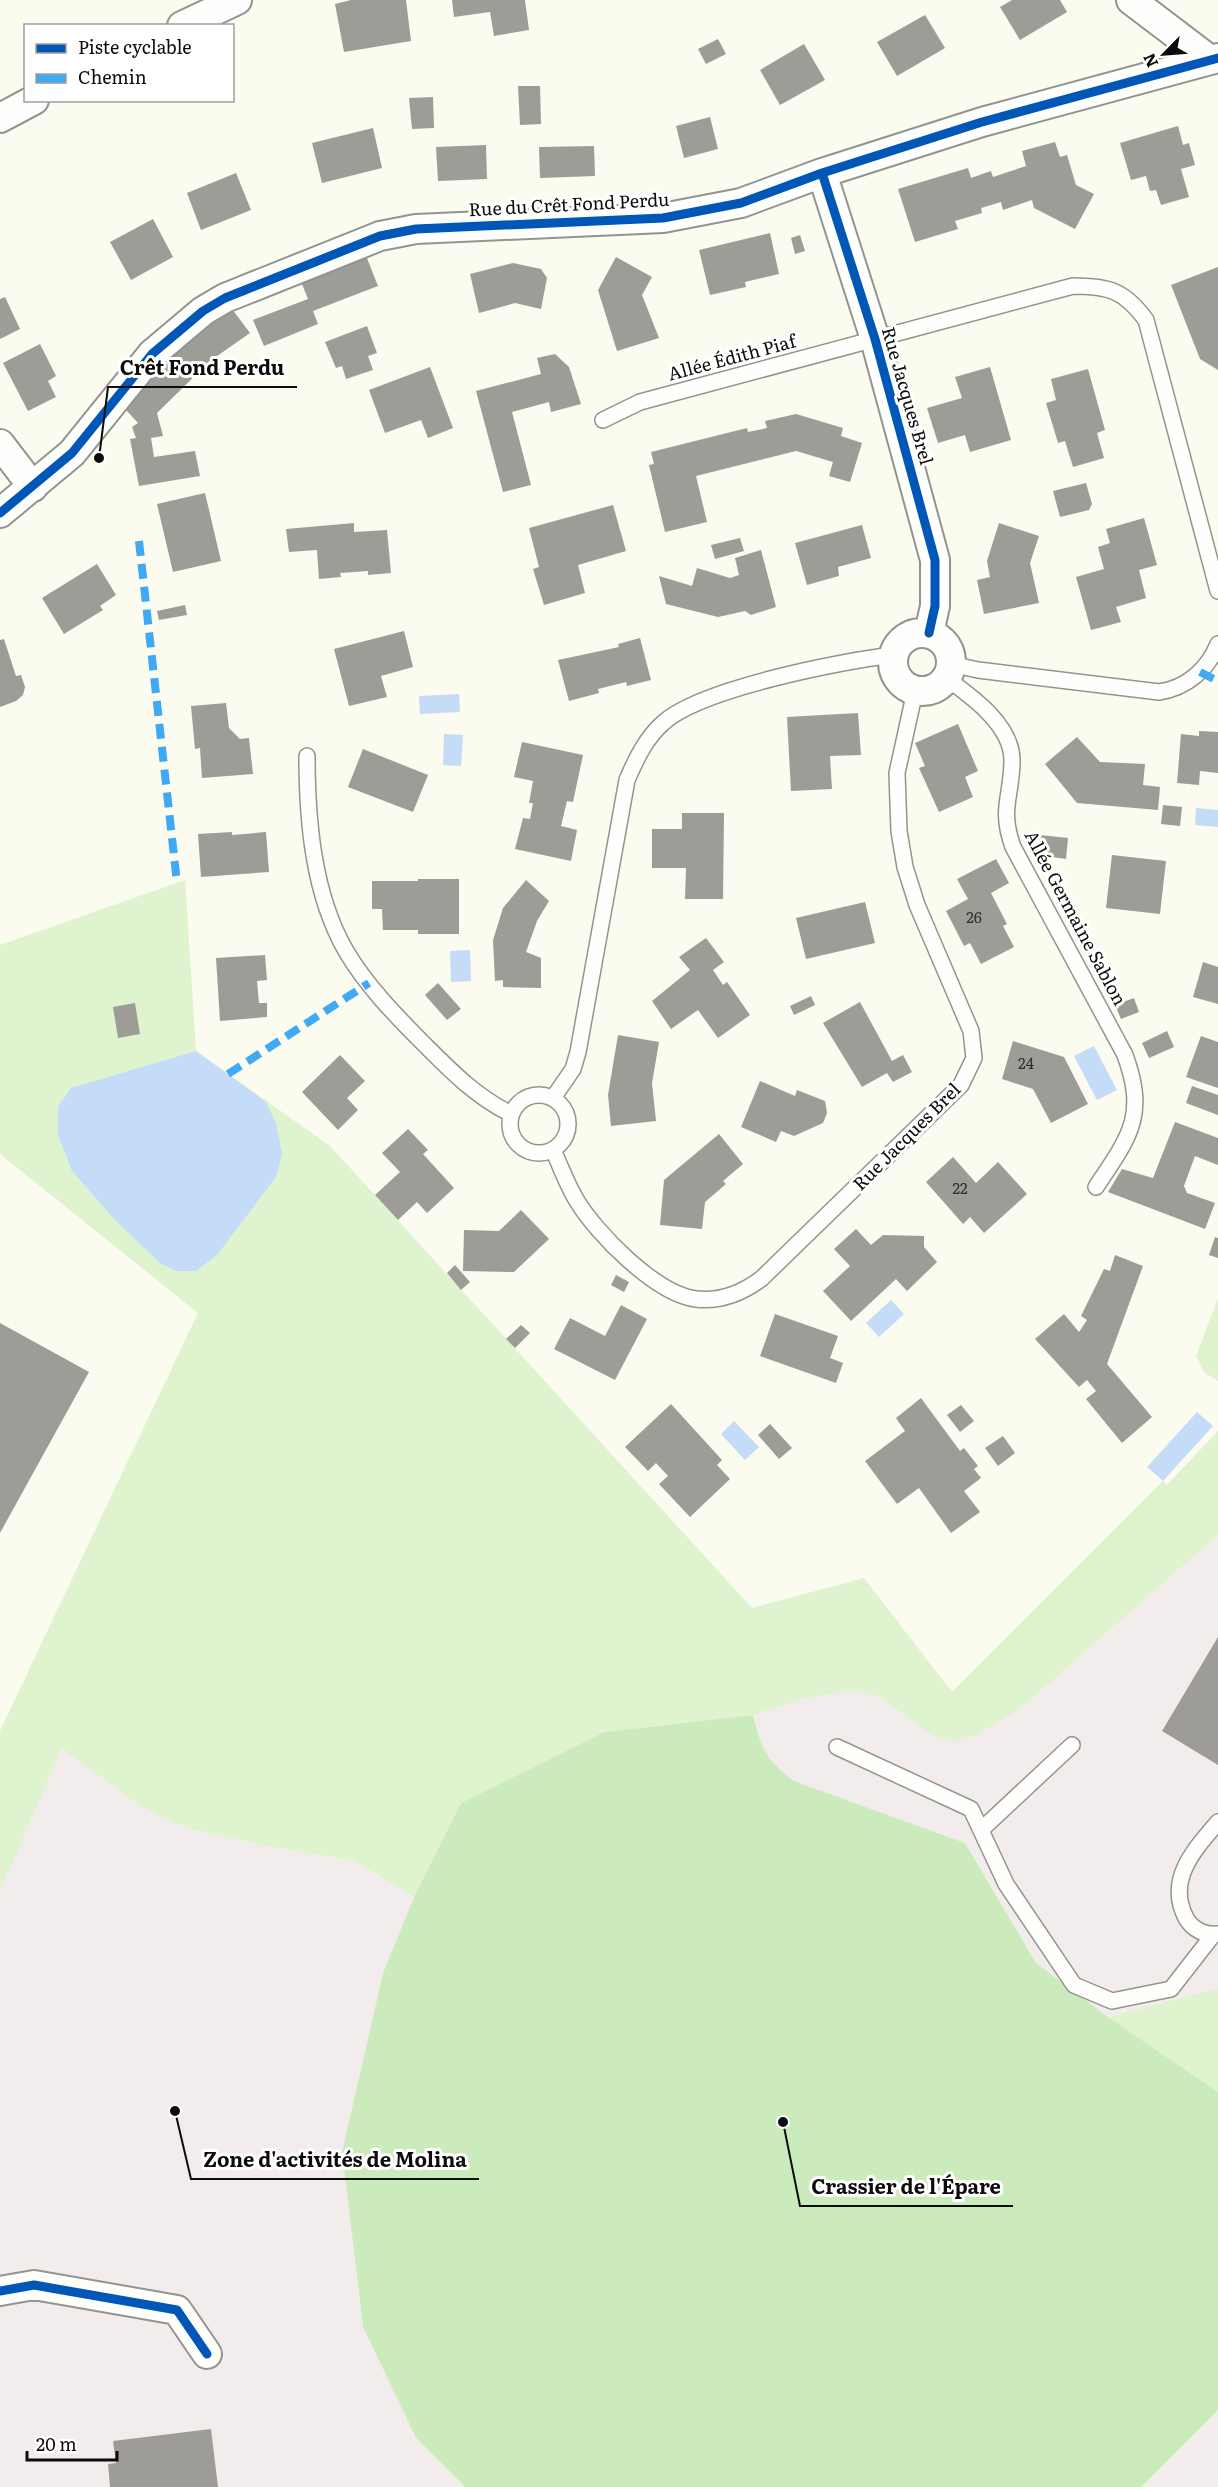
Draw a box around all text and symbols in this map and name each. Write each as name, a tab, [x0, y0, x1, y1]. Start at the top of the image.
legend	[24, 24, 234, 102]
north arrow	[1134, 24, 1194, 84]
text: Piste cyclable	[78, 33, 192, 60]
text: N	[1136, 50, 1163, 72]
text: Chemin	[78, 63, 147, 90]
street label: Rue du Crêt Fond Perdu	[468, 185, 670, 222]
street label: Rue Jacques Brel	[876, 323, 941, 468]
street label: Allée Édith Piaf	[665, 326, 801, 387]
callout: Crêt Fond Perdu	[108, 349, 297, 387]
text: Crêt Fond Perdu	[120, 351, 284, 381]
street label: Allée Germaine Sablon	[1019, 825, 1134, 1010]
house number: 26	[966, 905, 982, 928]
house number: 24	[1018, 1051, 1034, 1074]
street label: Rue Jacques Brel	[846, 1076, 966, 1196]
house number: 22	[952, 1176, 968, 1199]
callout: Zone d'activités de Molina	[191, 2141, 479, 2179]
text: Zone d'activités de Molina	[203, 2143, 467, 2173]
callout: Crassier de l'Épare	[800, 2168, 1013, 2206]
text: Crassier de l'Épare	[811, 2170, 1001, 2200]
scale bar	[27, 2424, 117, 2462]
text: 20 m	[36, 2430, 77, 2457]

